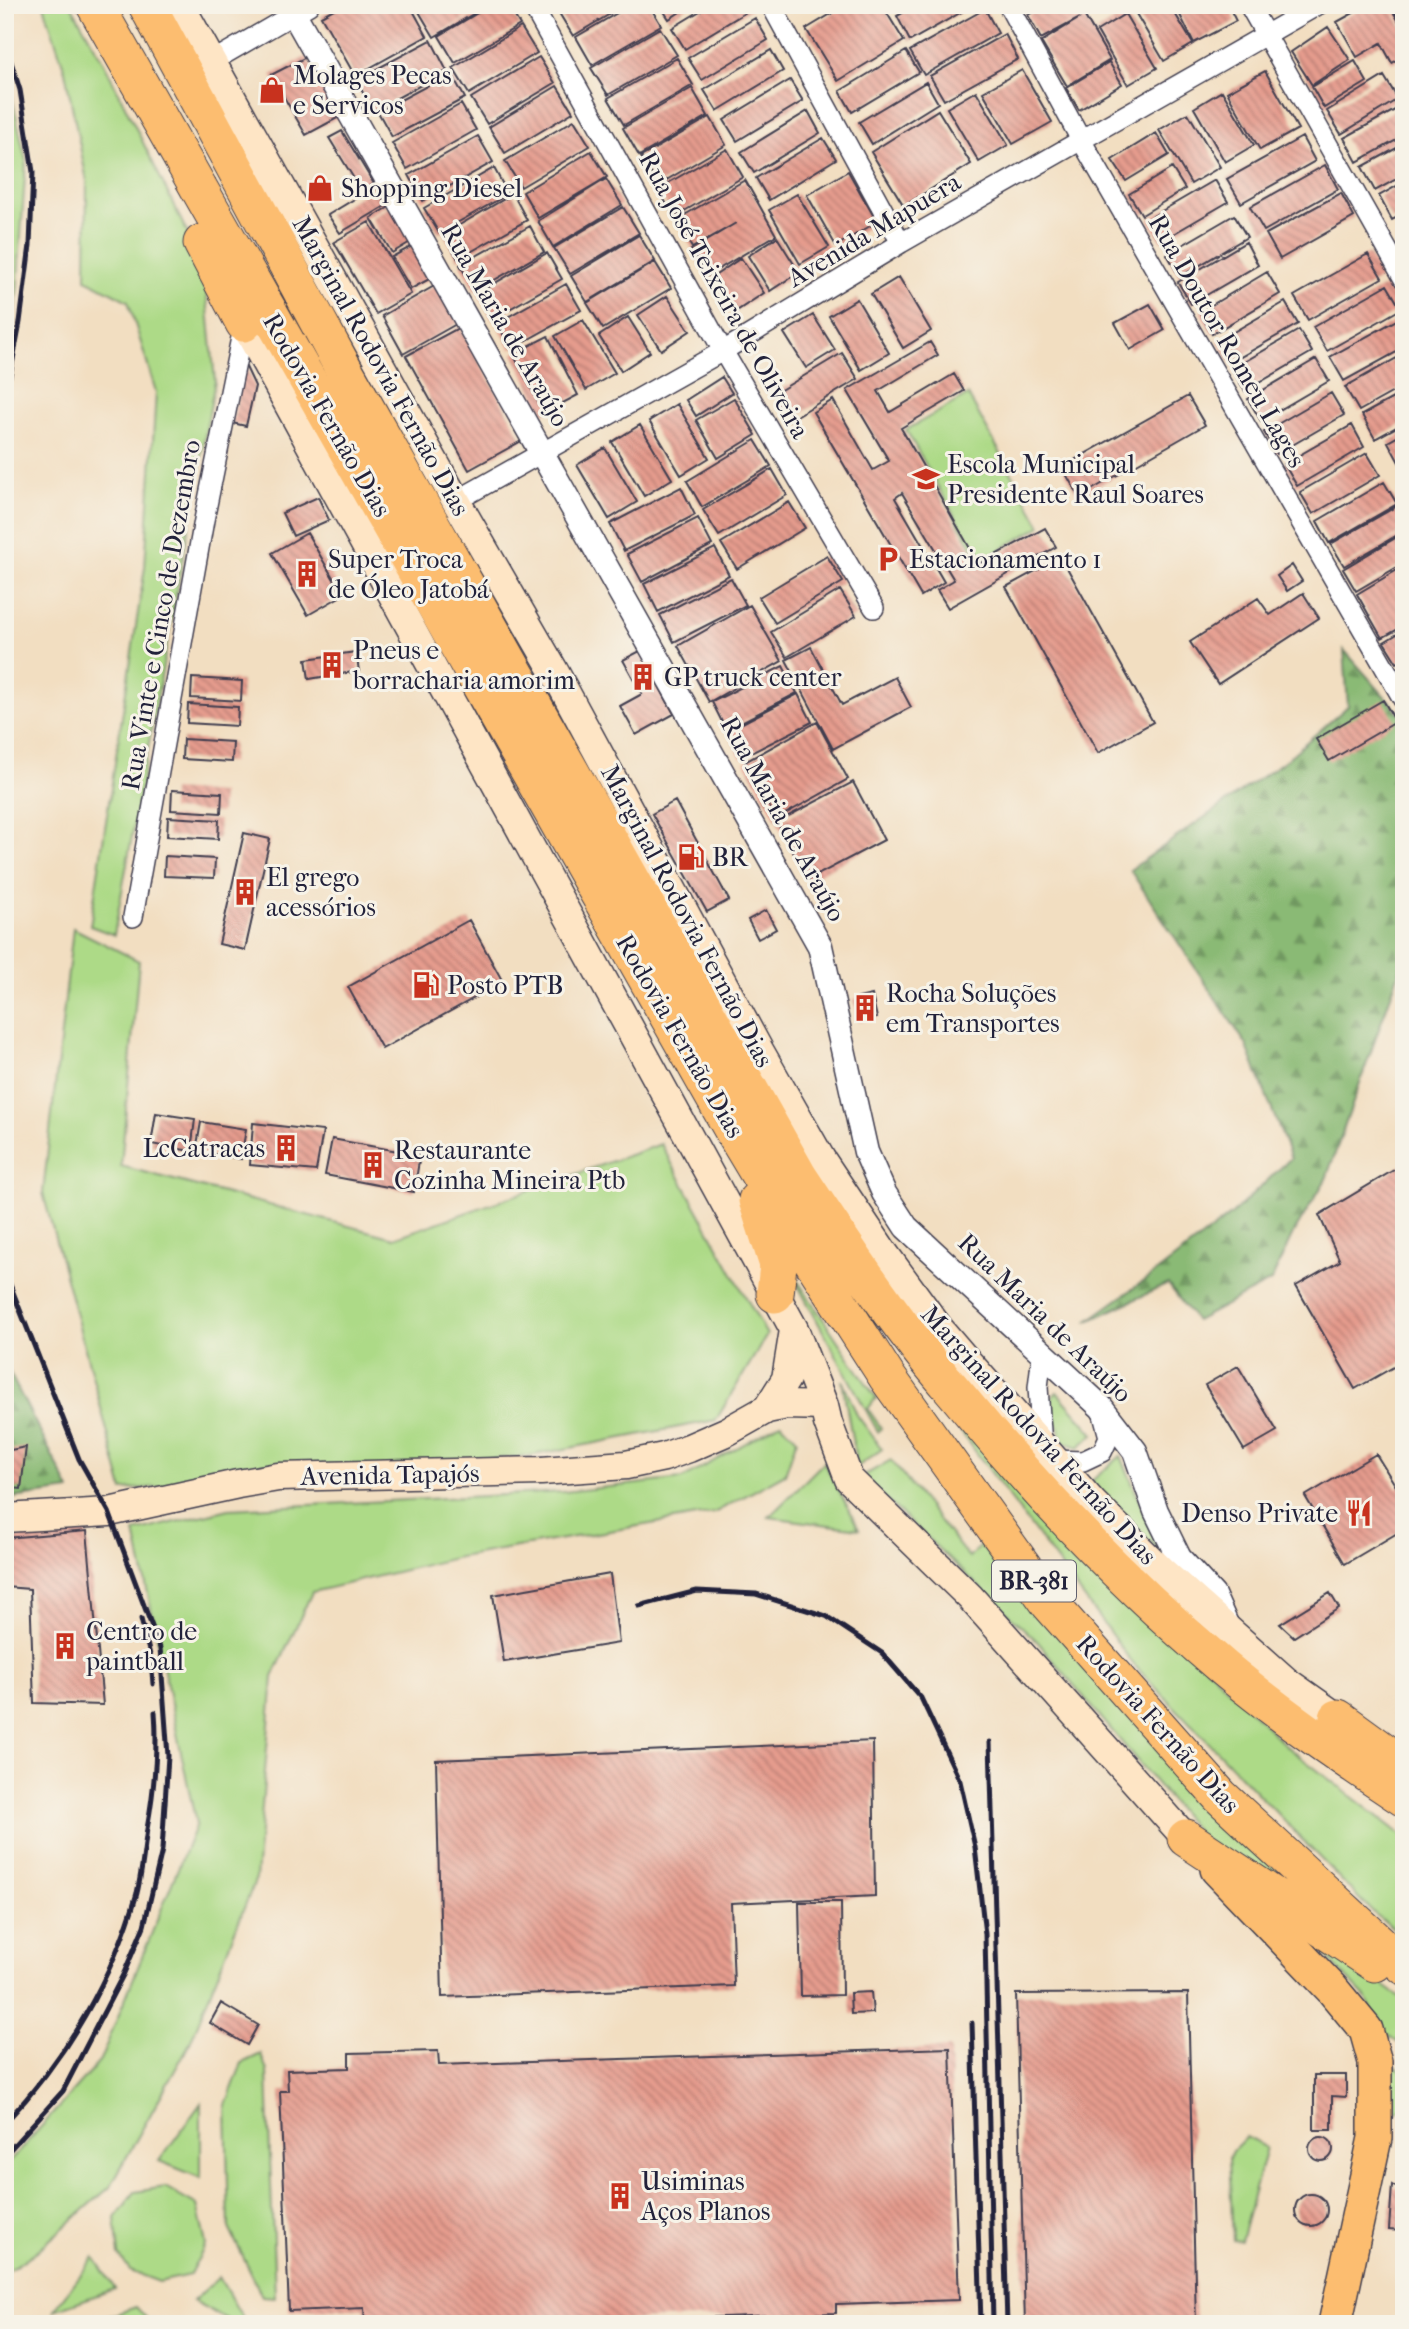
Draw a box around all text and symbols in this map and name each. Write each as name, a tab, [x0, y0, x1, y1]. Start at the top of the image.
place label: Molages Pecas e Servicos	[293, 60, 452, 121]
shop icon: Molages Pecas e Servicos	[257, 75, 287, 105]
street label: Rua José Teixeira de Oliveira	[632, 146, 816, 445]
street label: Avenida Mapuera	[781, 166, 967, 294]
shop icon: Shopping Diesel	[305, 173, 335, 203]
place label: Shopping Diesel	[341, 173, 522, 204]
street label: Rua Doutor Romeu Lages	[1142, 209, 1312, 473]
street label: Marginal Rodovia Fernão Dias	[285, 211, 477, 521]
street label: Rua Maria de Araújo	[434, 218, 576, 432]
street label: Rodovia Fernão Dias	[256, 308, 398, 522]
street label: Rua Vinte e Cinco de Dezembro	[115, 437, 207, 793]
place label: Escola Municipal Presidente Raul Soares	[947, 449, 1204, 510]
school or university icon: Escola Municipal Presidente Raul Soares	[911, 464, 941, 494]
place label: Super Troca de Óleo Jatobá	[328, 544, 490, 605]
parking icon: Estacionamento 1	[873, 544, 903, 574]
place label: Estacionamento 1	[909, 544, 1101, 575]
building icon: Super Troca de Óleo Jatobá	[292, 559, 322, 589]
place label: Pneus e borracharia amorim	[352, 635, 575, 696]
building icon: Pneus e borracharia amorim	[317, 650, 347, 680]
building icon: GP truck center	[628, 662, 658, 692]
place label: GP truck center	[664, 662, 841, 693]
street label: Rua Maria de Araújo	[714, 711, 852, 927]
street label: Marginal Rodovia Fernão Dias	[594, 759, 780, 1073]
fuel station icon: BR	[676, 842, 706, 872]
place label: BR	[712, 842, 749, 873]
place label: El grego acessórios	[266, 862, 376, 923]
building icon: El grego acessórios	[230, 877, 260, 907]
street label: Rodovia Fernão Dias	[609, 929, 751, 1143]
fuel station icon: Posto PTB	[411, 970, 441, 1000]
place label: Posto PTB	[447, 970, 564, 1001]
place label: Rocha Soluções em Transportes	[886, 978, 1060, 1039]
building icon: Rocha Soluções em Transportes	[850, 993, 880, 1023]
place label: LcCatracas	[143, 1133, 265, 1164]
building icon: LcCatracas	[271, 1133, 301, 1163]
place label: Restaurante Cozinha Mineira Ptb	[394, 1135, 625, 1196]
building icon: Restaurante Cozinha Mineira Ptb	[358, 1150, 388, 1180]
street label: Rua Maria de Araújo	[952, 1227, 1138, 1409]
street label: Marginal Rodovia Fernão Dias	[914, 1299, 1164, 1571]
street label: Avenida Tapajós	[299, 1458, 480, 1492]
place label: Denso Private	[1181, 1498, 1338, 1529]
restaurant icon: Denso Private	[1344, 1498, 1374, 1528]
road number: BR-381	[992, 1560, 1076, 1602]
place label: Centro de paintball	[85, 1616, 197, 1677]
street label: Rodovia Fernão Dias	[1070, 1628, 1246, 1820]
building icon: Centro de paintball	[50, 1631, 80, 1661]
place label: Usiminas Aços Planos	[640, 2166, 770, 2227]
building icon: Usiminas Aços Planos	[605, 2181, 635, 2211]

